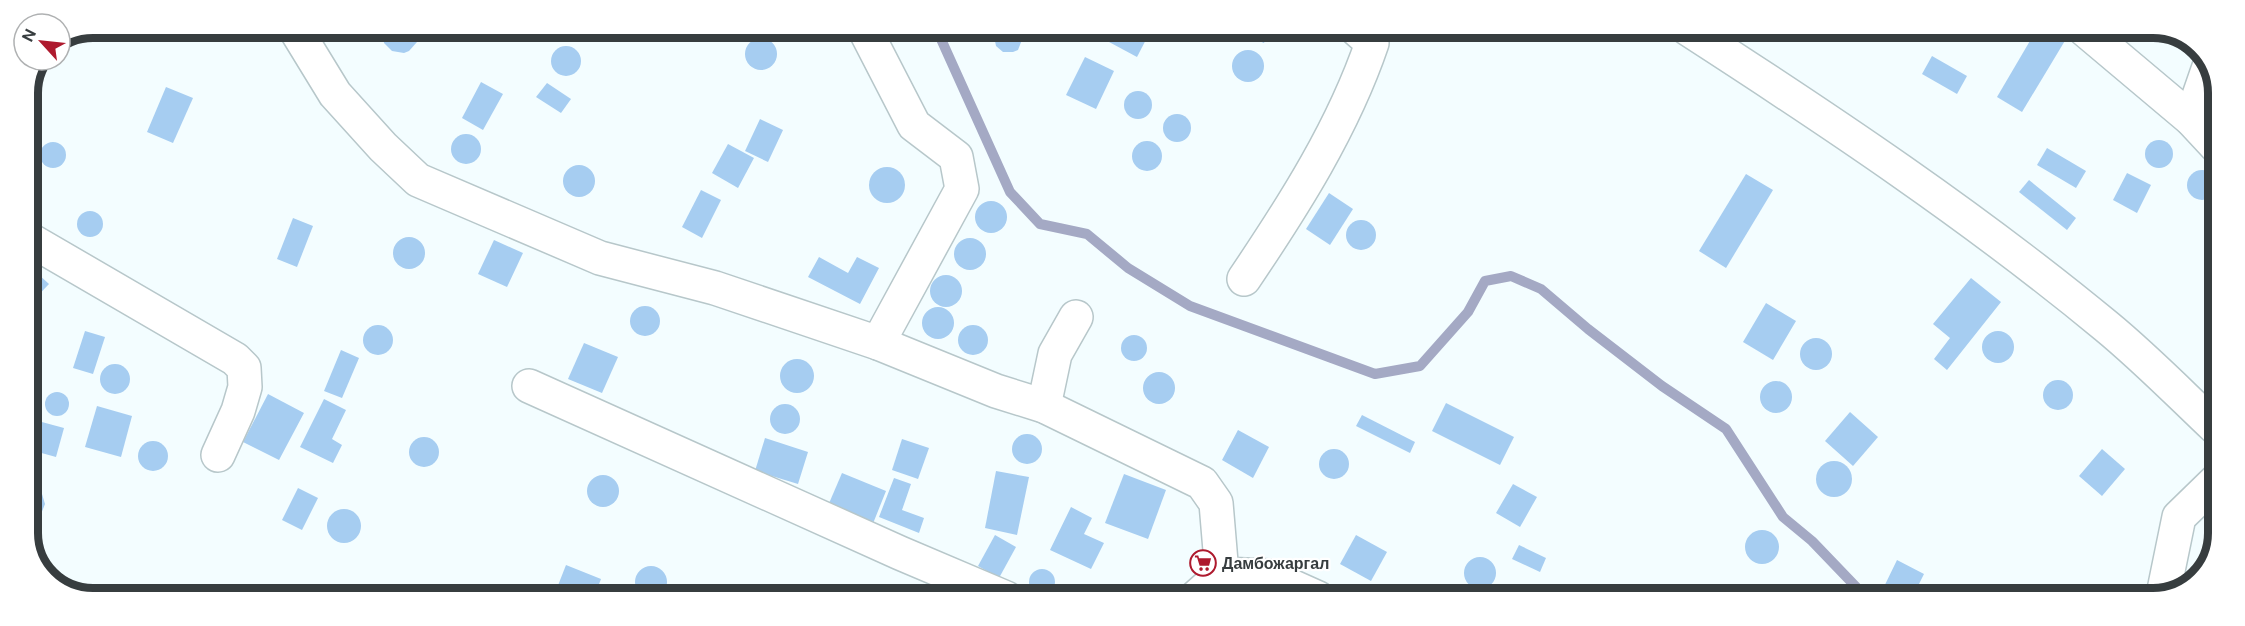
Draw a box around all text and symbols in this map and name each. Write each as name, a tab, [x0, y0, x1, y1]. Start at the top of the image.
north arrow	[12, 12, 72, 72]
text: N	[17, 25, 41, 45]
supermarket icon: Дамбожаргал	[1188, 548, 1218, 578]
place label: Дамбожаргал	[1222, 553, 1329, 574]

